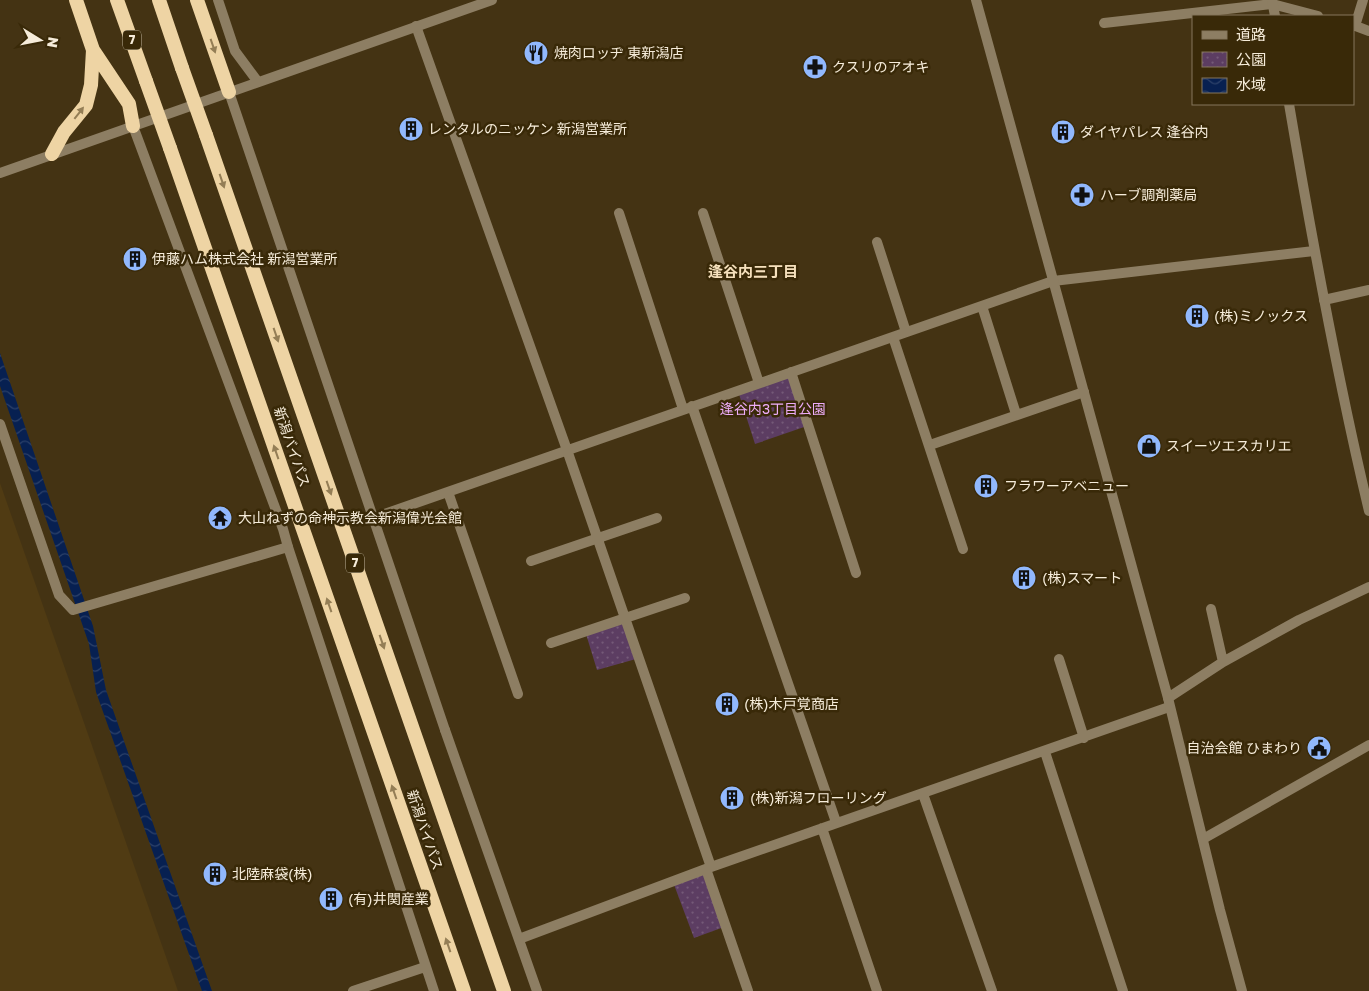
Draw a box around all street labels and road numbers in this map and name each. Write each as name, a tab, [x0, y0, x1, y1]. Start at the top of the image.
road number: 7	[123, 30, 141, 50]
street label: 新潟バイパス	[271, 404, 314, 489]
road number: 7	[346, 554, 364, 572]
street label: 新潟バイパス	[404, 787, 447, 872]

